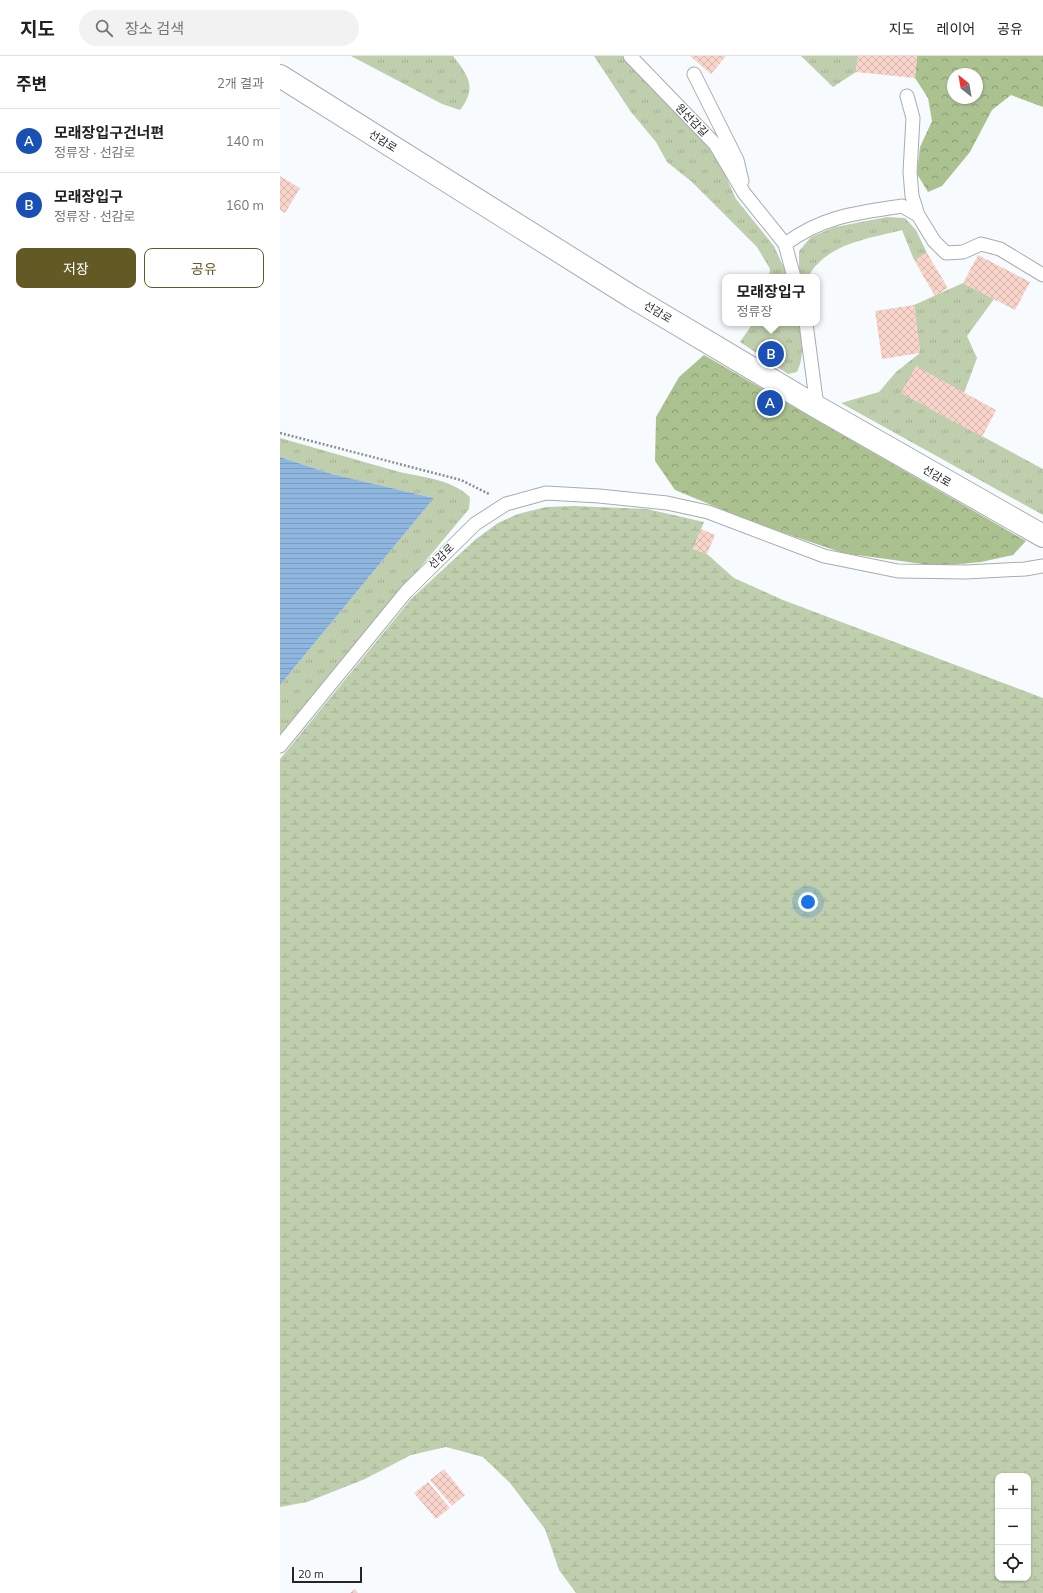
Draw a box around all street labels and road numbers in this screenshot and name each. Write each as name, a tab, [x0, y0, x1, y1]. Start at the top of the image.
street label: 원선감길	[673, 101, 711, 139]
street label: 선감로	[366, 127, 400, 155]
street label: 선감로	[641, 298, 675, 326]
street label: 선감로	[920, 462, 954, 490]
street label: 선감로	[425, 540, 457, 572]

